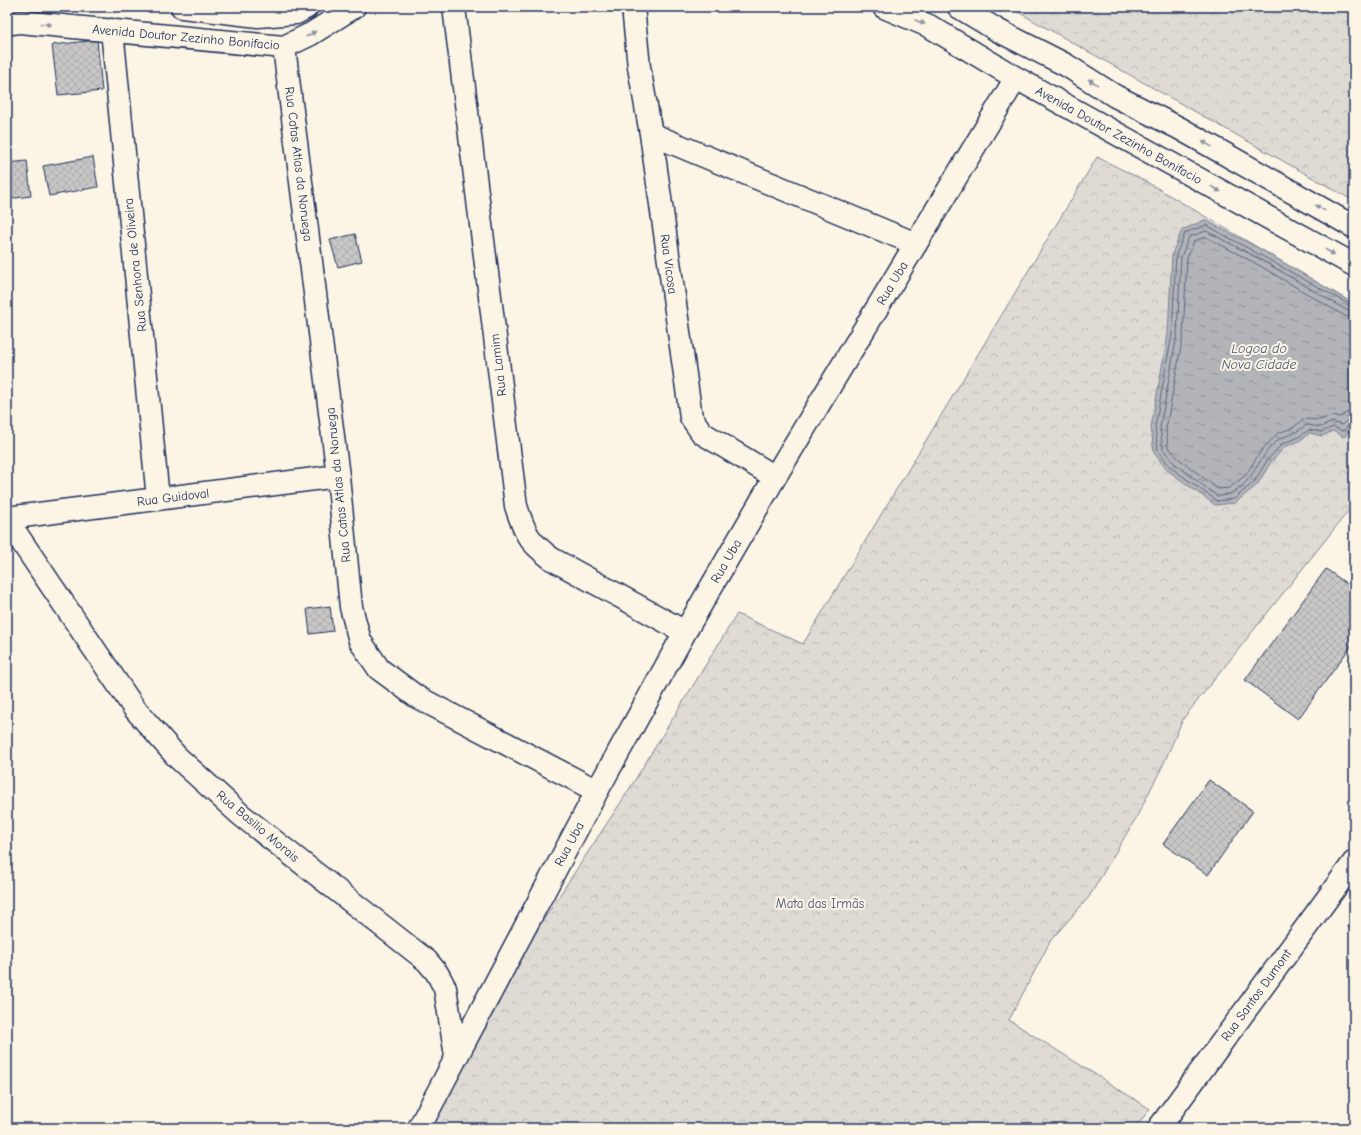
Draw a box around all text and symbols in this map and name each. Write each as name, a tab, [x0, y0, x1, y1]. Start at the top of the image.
one-way arrow	[914, 19, 926, 25]
one-way arrow	[40, 21, 52, 28]
street label: Avenida Doutor Zezinho Bonifacio	[92, 21, 280, 53]
one-way arrow	[305, 30, 317, 37]
one-way arrow	[1087, 78, 1099, 85]
street label: Avenida Doutor Zezinho Bonifacio	[1033, 83, 1205, 187]
street label: Rua Catas Atlas da Noruega	[282, 86, 316, 242]
one-way arrow	[1201, 140, 1213, 147]
one-way arrow	[1210, 186, 1222, 192]
street label: Rua Senhora de Oliveira	[121, 197, 149, 333]
one-way arrow	[1314, 204, 1326, 211]
street label: Rua Vicosa	[657, 233, 681, 295]
one-way arrow	[1324, 249, 1336, 255]
street label: Rua Uba	[873, 259, 911, 307]
street label: Rua Lamim	[487, 333, 509, 397]
water label: Logoa do Nova Cidade	[1221, 340, 1297, 373]
street label: Rua Catas Atlas da Noruega	[322, 407, 354, 563]
street label: Rua Guidoval	[136, 485, 210, 509]
street label: Rua Uba	[707, 536, 745, 586]
street label: Rua Basilio Morais	[214, 787, 302, 865]
street label: Rua Uba	[551, 819, 587, 869]
park label: Mata das Irmãs	[776, 896, 864, 911]
street label: Rua Santos Dumont	[1218, 945, 1295, 1044]

